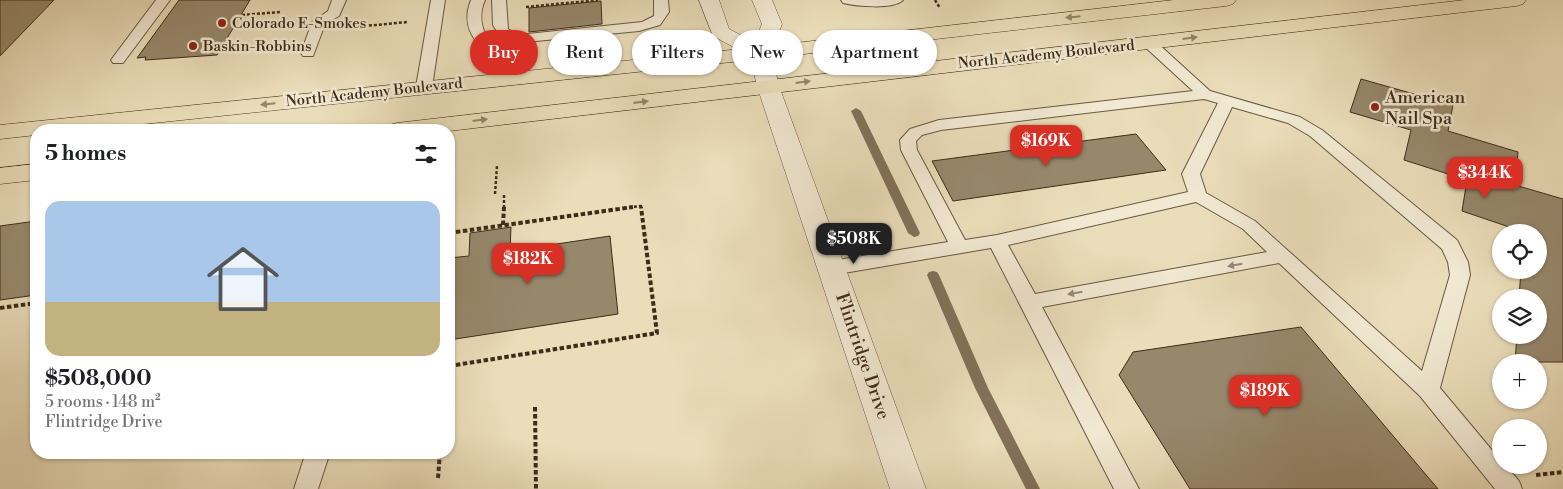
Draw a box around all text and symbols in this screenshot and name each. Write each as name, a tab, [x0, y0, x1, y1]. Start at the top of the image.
one-way arrow	[1065, 13, 1081, 21]
place label: Colorado E-Smokes	[232, 14, 366, 33]
marker: Colorado E-Smokes	[216, 17, 228, 29]
chip: Buy	[470, 30, 538, 75]
chip: Rent	[548, 30, 622, 75]
chip: Filters	[632, 30, 722, 75]
chip: New	[732, 30, 803, 75]
chip: Apartment	[813, 30, 937, 75]
one-way arrow	[1183, 34, 1199, 42]
street label: North Academy Boulevard	[957, 36, 1136, 73]
place label: Baskin-Robbins	[202, 37, 312, 56]
marker: Baskin-Robbins	[187, 40, 199, 52]
street label: North Academy Boulevard	[285, 74, 464, 111]
one-way arrow	[795, 78, 811, 86]
place label: American Nail Spa	[1384, 86, 1465, 130]
one-way arrow	[634, 98, 650, 106]
one-way arrow	[260, 100, 276, 108]
marker: American Nail Spa	[1369, 101, 1381, 113]
one-way arrow	[472, 116, 488, 124]
pin: $169K	[1011, 124, 1081, 167]
text: $169K	[1021, 131, 1071, 151]
icon: filters	[412, 140, 440, 168]
text: 5 homes	[45, 141, 126, 167]
pin: $344K	[1450, 156, 1520, 199]
text: $344K	[1458, 163, 1512, 183]
pin: $508K	[819, 222, 889, 265]
map controls	[1492, 224, 1547, 474]
button: locate	[1492, 224, 1547, 279]
text: $508K	[827, 229, 881, 249]
icon: home	[198, 234, 288, 324]
pin: $182K	[493, 242, 563, 285]
text: $182K	[503, 249, 553, 269]
one-way arrow	[1226, 261, 1242, 269]
button: layers	[1492, 289, 1547, 344]
street label: Flintridge Drive	[830, 290, 895, 422]
one-way arrow	[1066, 290, 1082, 298]
button: +	[1492, 354, 1547, 409]
text: $508,000	[45, 366, 151, 392]
pin: $189K	[1230, 374, 1300, 417]
text: $189K	[1240, 381, 1290, 401]
text: 5 rooms · 148 m²	[45, 392, 161, 412]
text: Flintridge Drive	[45, 412, 163, 432]
button: −	[1492, 419, 1547, 474]

